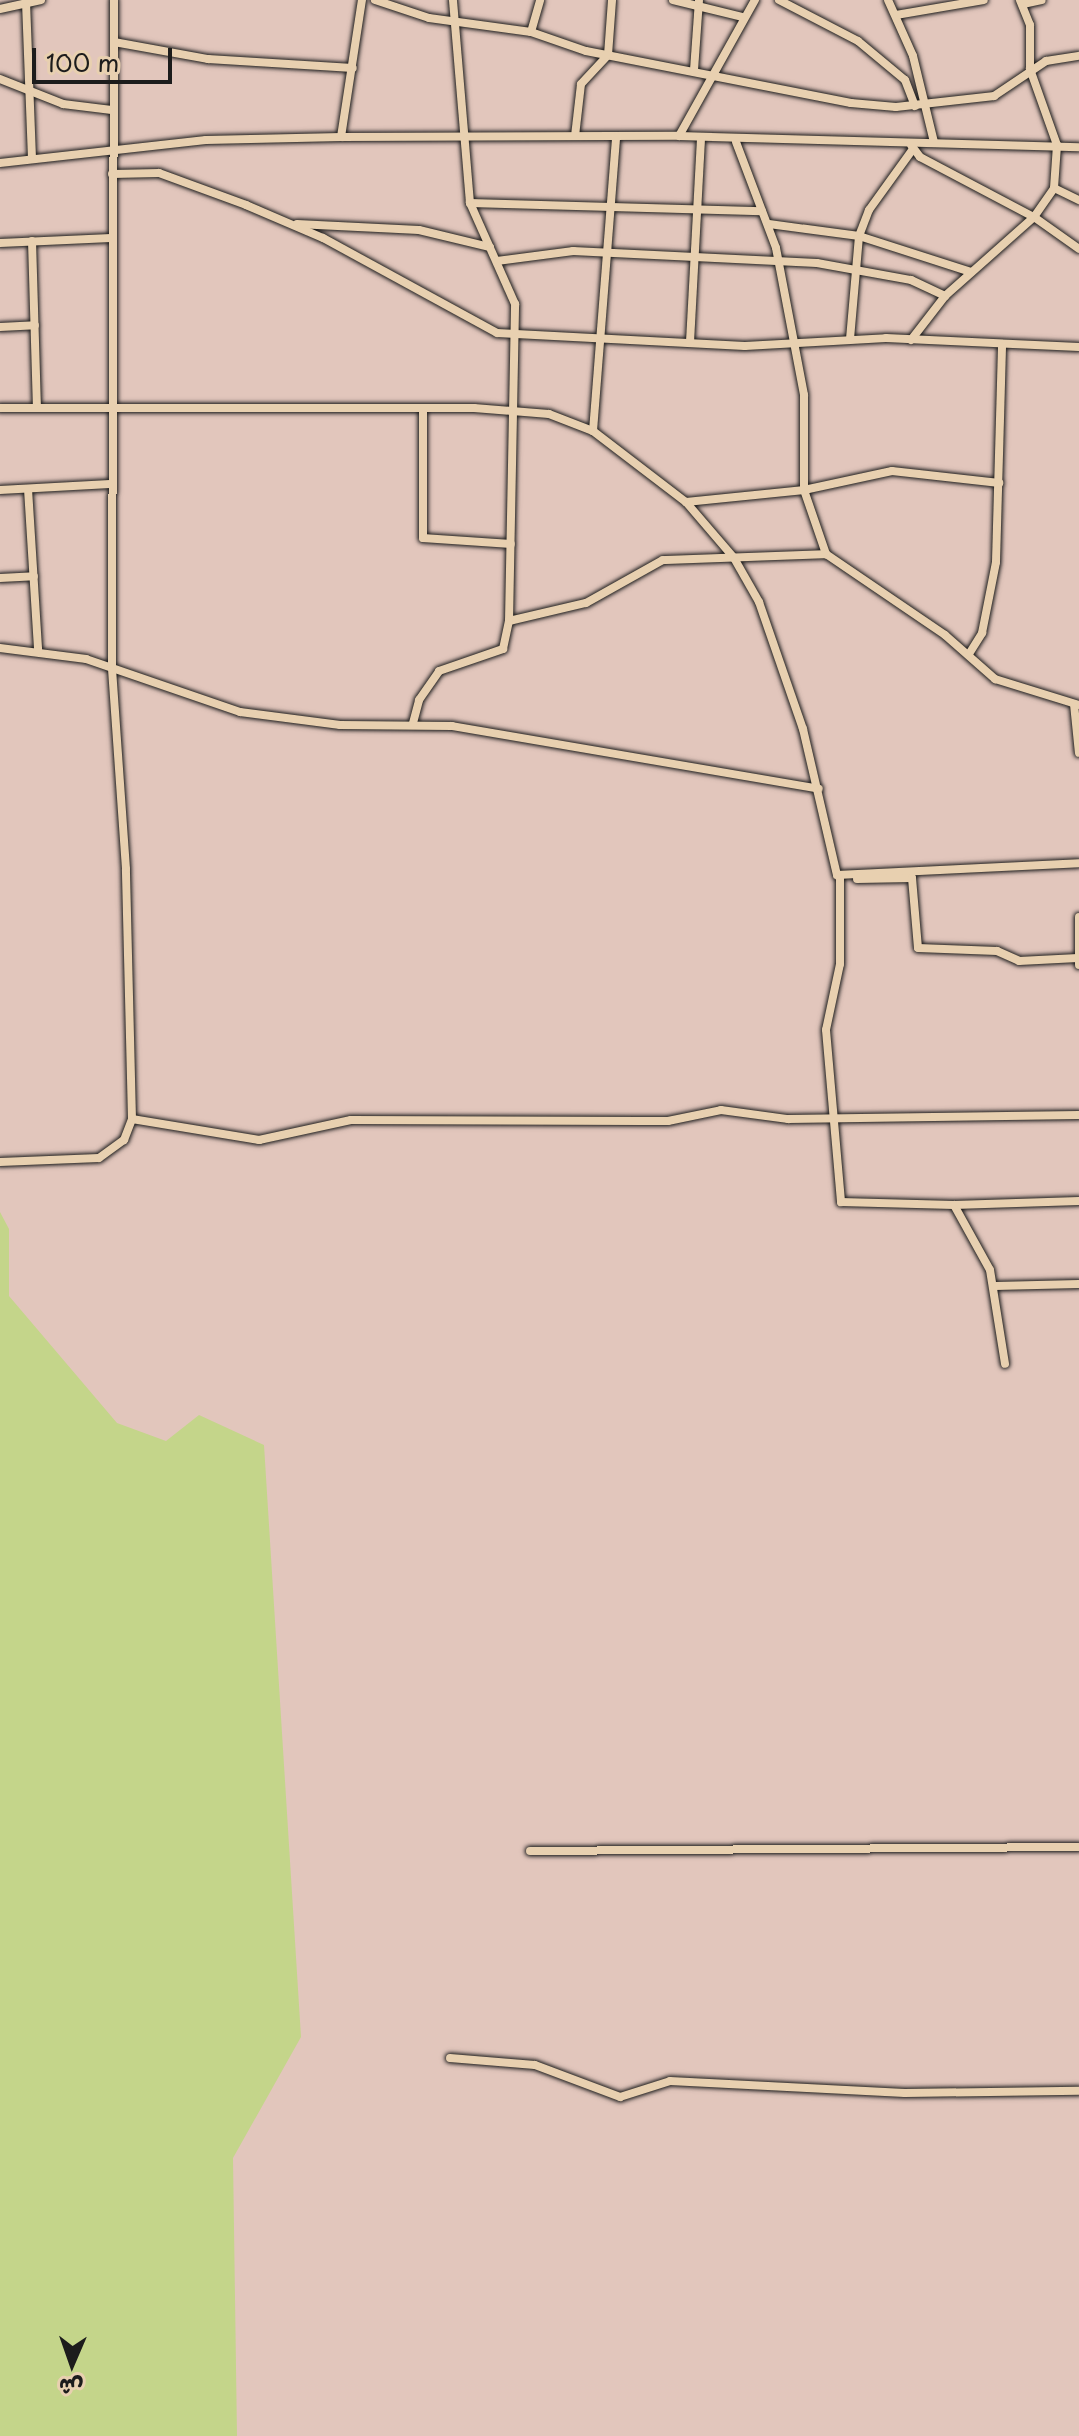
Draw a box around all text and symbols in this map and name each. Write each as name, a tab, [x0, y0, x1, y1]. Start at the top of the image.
scale bar	[36, 32, 176, 82]
text: 100 m	[46, 44, 119, 80]
north arrow	[32, 2324, 112, 2404]
text: ش	[58, 2372, 84, 2405]

